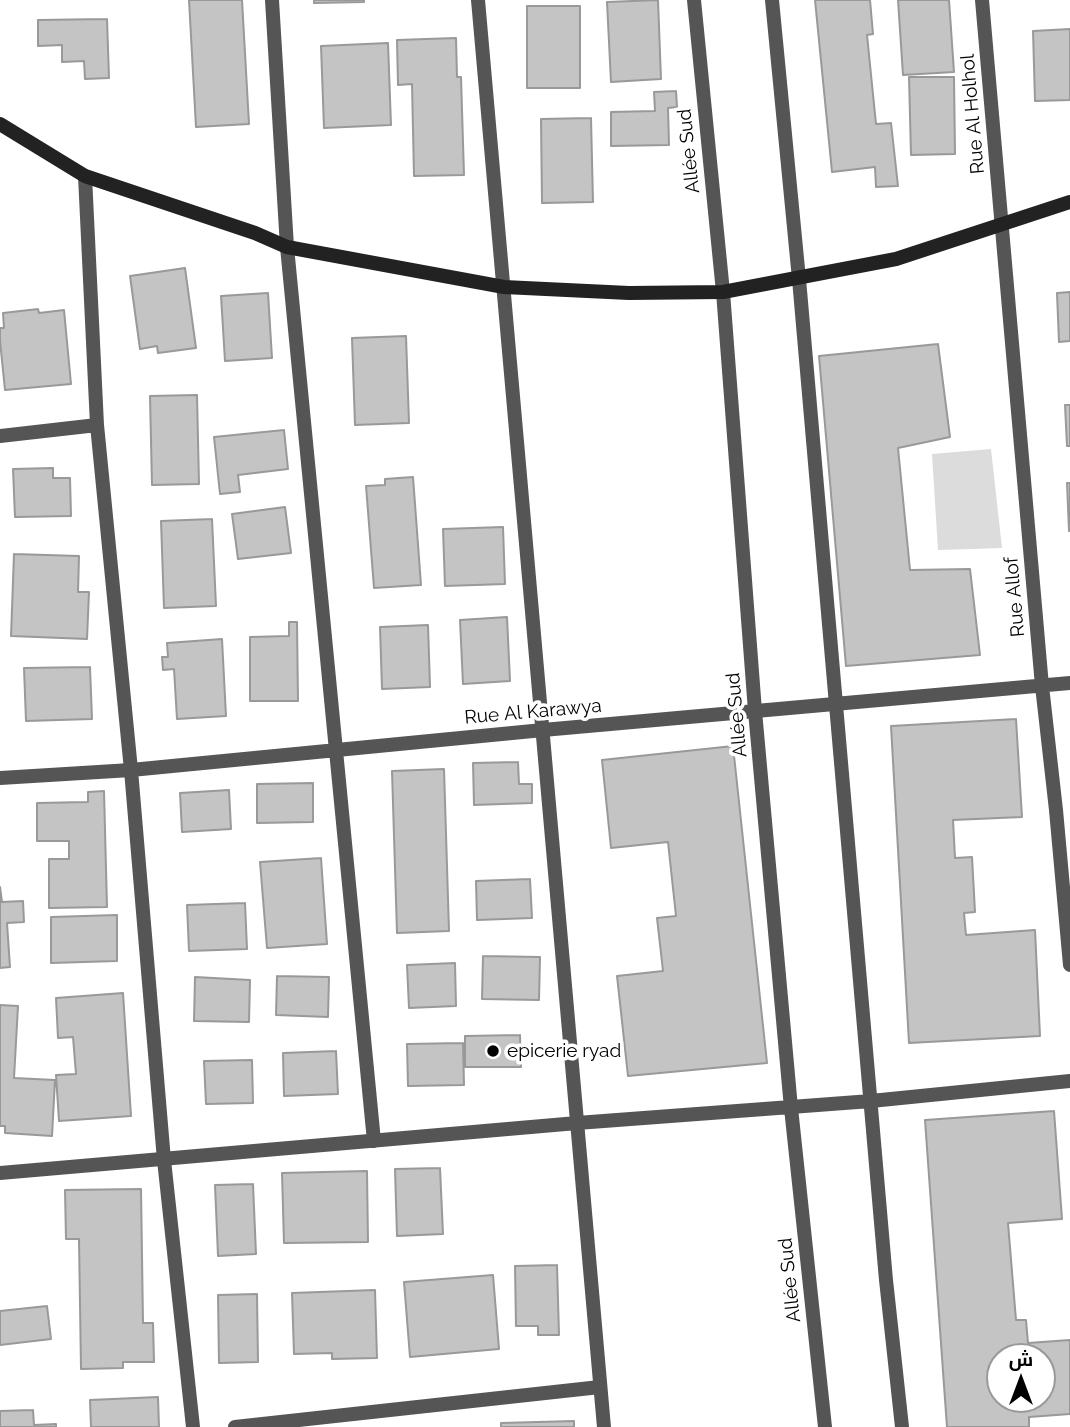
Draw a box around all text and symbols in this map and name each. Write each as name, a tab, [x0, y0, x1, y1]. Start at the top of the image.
street label: Rue Al Holhol	[956, 53, 990, 175]
street label: Allée Sud	[673, 108, 705, 194]
street label: Rue Allof	[1000, 556, 1030, 638]
street label: Allée Sud	[722, 672, 752, 758]
street label: Rue Al Karawya	[464, 695, 602, 729]
place label: epicerie ryad	[507, 1040, 621, 1062]
marker: epicerie ryad	[485, 1043, 501, 1059]
street label: Allée Sud	[774, 1237, 806, 1323]
north arrow	[986, 1343, 1056, 1413]
text: ش	[1009, 1348, 1033, 1370]

